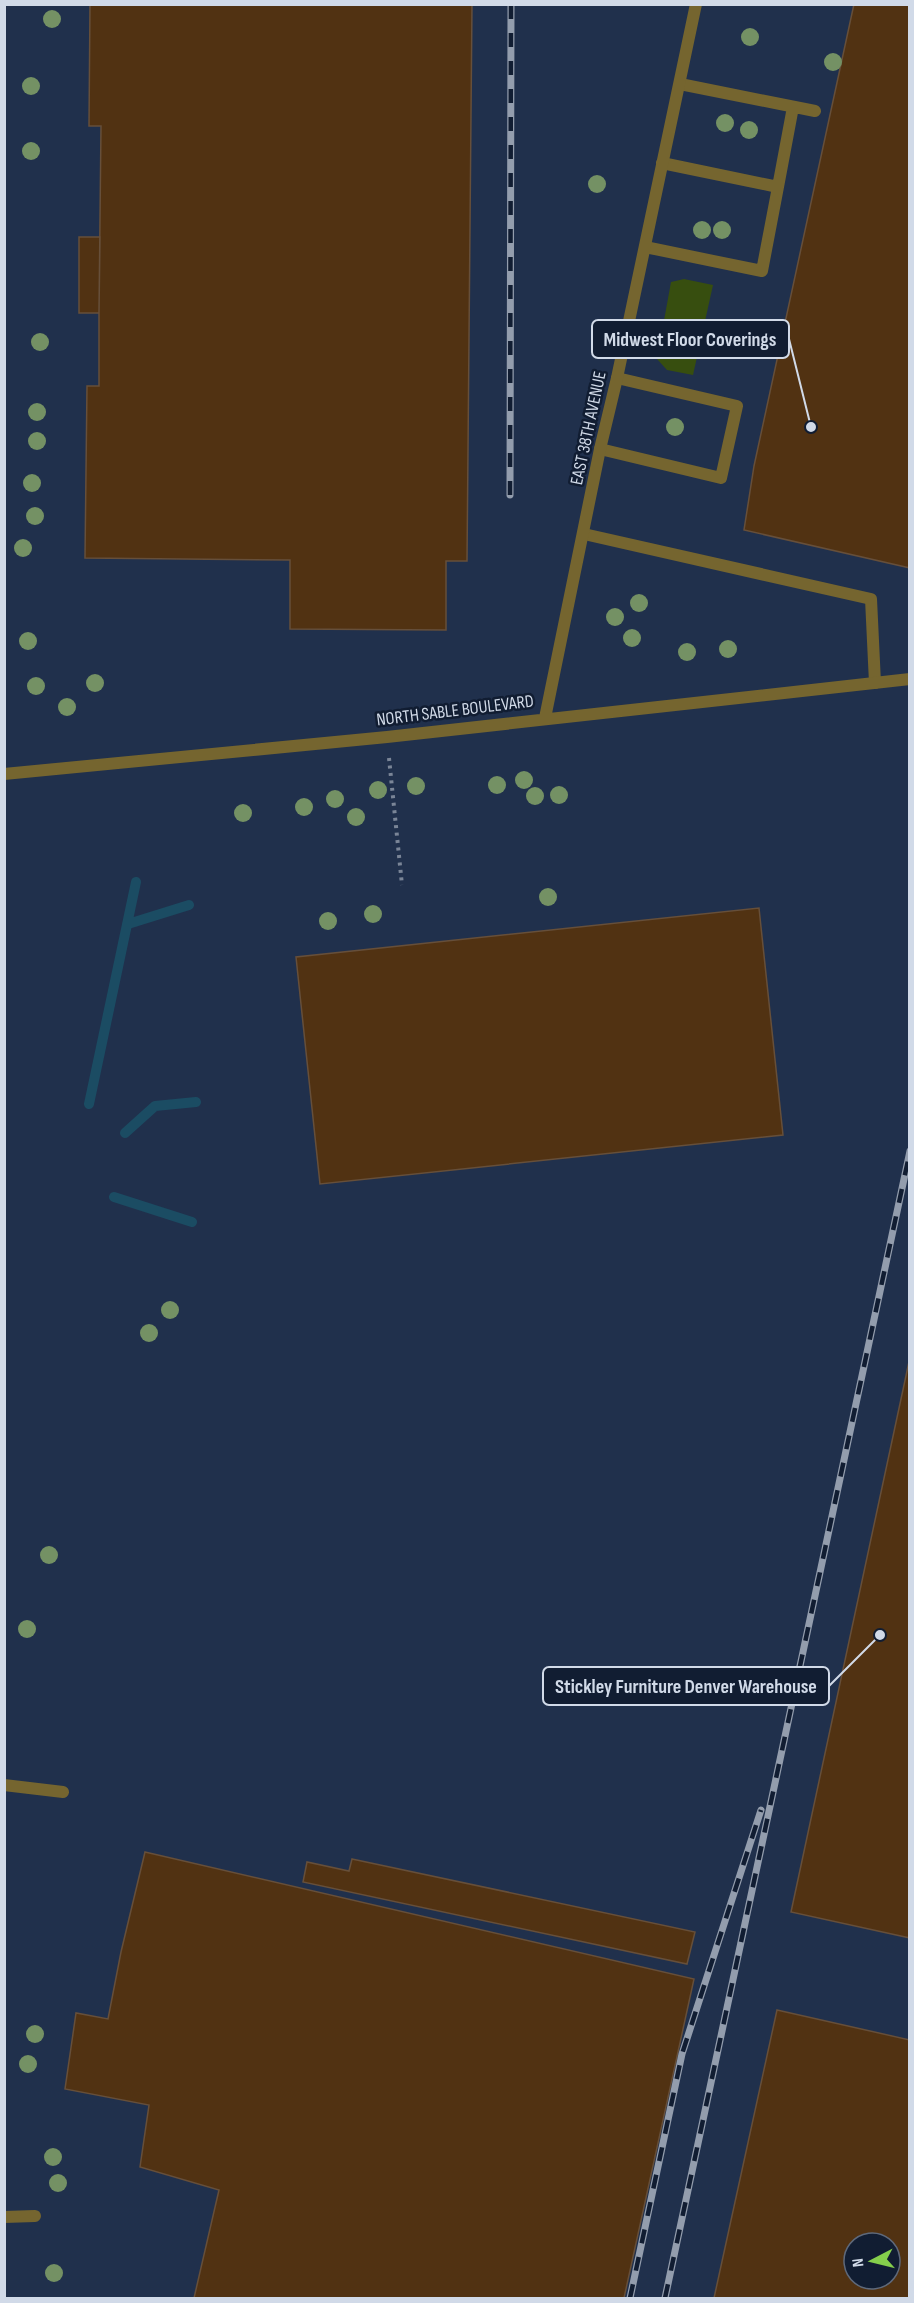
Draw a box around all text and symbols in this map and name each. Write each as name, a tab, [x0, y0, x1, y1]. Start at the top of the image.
callout: Midwest Floor Coverings	[592, 320, 789, 358]
text: Midwest Floor Coverings	[604, 328, 777, 352]
street label: EAST 38TH AVENUE	[566, 369, 611, 487]
street label: NORTH SABLE BOULEVARD	[375, 690, 535, 731]
callout: Stickley Furniture Denver Warehouse	[543, 1667, 829, 1705]
text: Stickley Furniture Denver Warehouse	[555, 1675, 817, 1699]
north arrow	[842, 2231, 902, 2291]
text: N	[849, 2257, 869, 2268]

